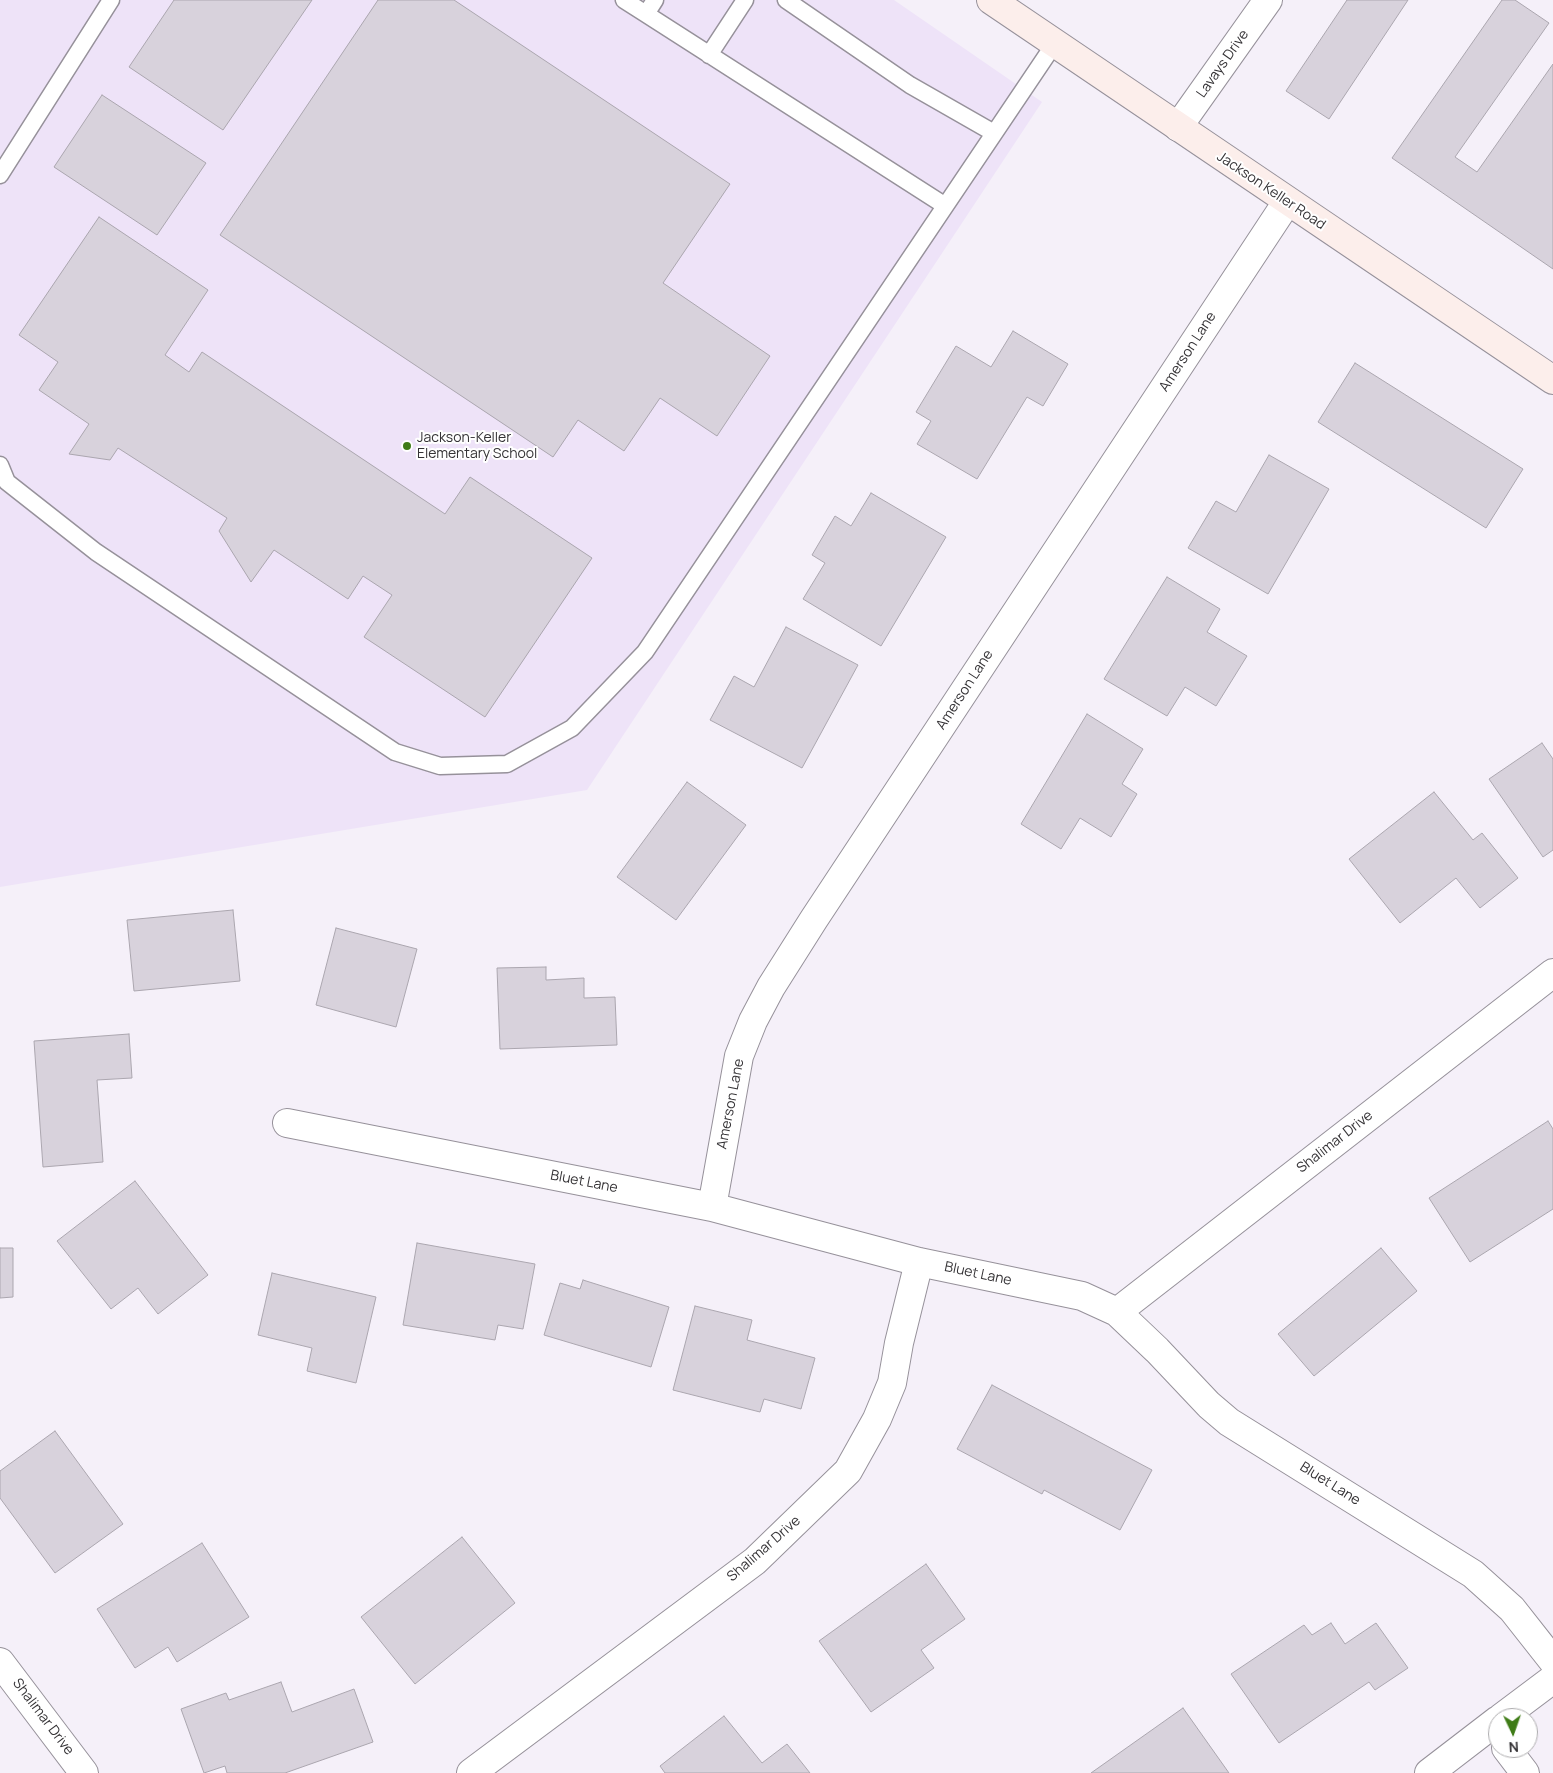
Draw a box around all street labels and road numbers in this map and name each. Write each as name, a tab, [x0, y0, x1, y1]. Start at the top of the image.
street label: Lavays Drive	[1193, 27, 1253, 101]
street label: Jackson Keller Road	[1214, 148, 1328, 234]
street label: Amerson Lane	[1156, 309, 1220, 395]
street label: Amerson Lane	[933, 647, 997, 733]
street label: Amerson Lane	[714, 1057, 748, 1151]
street label: Shalimar Drive	[1294, 1107, 1376, 1177]
street label: Bluet Lane	[549, 1167, 619, 1197]
street label: Bluet Lane	[943, 1259, 1013, 1289]
street label: Bluet Lane	[1297, 1459, 1363, 1509]
street label: Shalimar Drive	[724, 1513, 804, 1585]
street label: Shalimar Drive	[9, 1675, 77, 1759]

